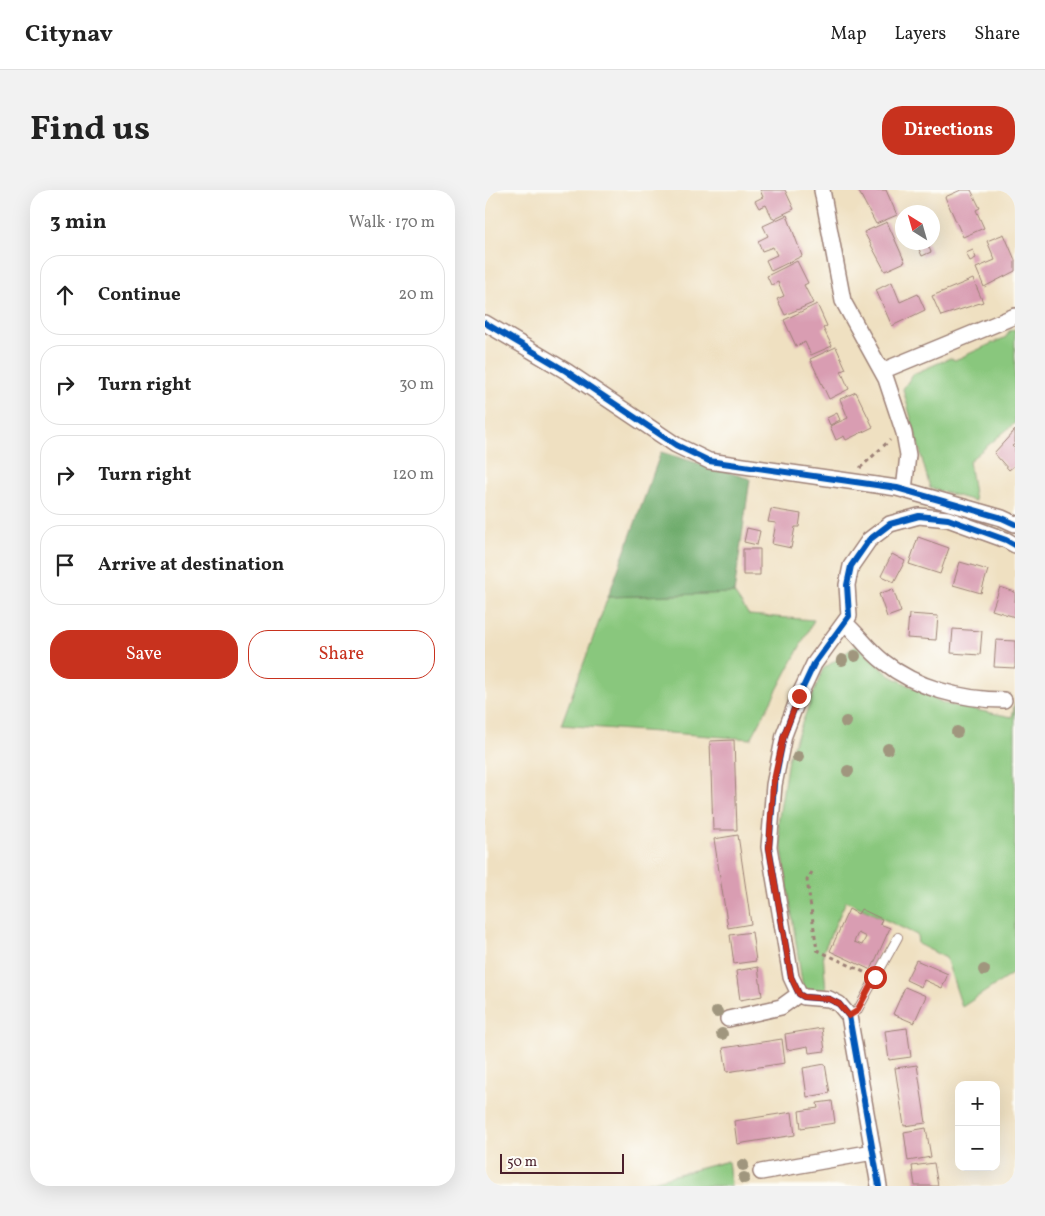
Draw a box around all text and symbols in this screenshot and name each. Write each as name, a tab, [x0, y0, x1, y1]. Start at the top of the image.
text: Citynav	[25, 18, 113, 52]
text: Map	[830, 22, 866, 47]
text: Layers	[894, 22, 946, 47]
text: Share	[974, 22, 1020, 47]
text: Find us	[30, 106, 150, 154]
button: Directions	[882, 106, 1015, 155]
north arrow	[895, 205, 940, 250]
text: 3 min	[50, 208, 106, 237]
text: Walk · 170 m	[349, 212, 435, 234]
icon: ahead	[51, 281, 79, 309]
text: Continue	[98, 282, 181, 308]
text: 20 m	[399, 284, 434, 306]
icon: right	[51, 371, 79, 399]
text: Turn right	[98, 372, 191, 398]
text: 30 m	[399, 374, 434, 396]
icon: right	[51, 461, 79, 489]
text: Turn right	[98, 462, 191, 488]
text: 120 m	[392, 464, 434, 486]
icon: arrive	[51, 551, 79, 579]
text: Arrive at destination	[98, 552, 284, 578]
button: Save	[50, 630, 238, 679]
button: Share	[248, 630, 435, 679]
route end	[788, 685, 811, 708]
route start	[864, 966, 887, 989]
map controls	[955, 1081, 1000, 1171]
button: +	[955, 1081, 1000, 1126]
button: −	[955, 1126, 1000, 1171]
scale bar	[500, 1151, 624, 1174]
text: 50 m	[507, 1153, 537, 1172]

